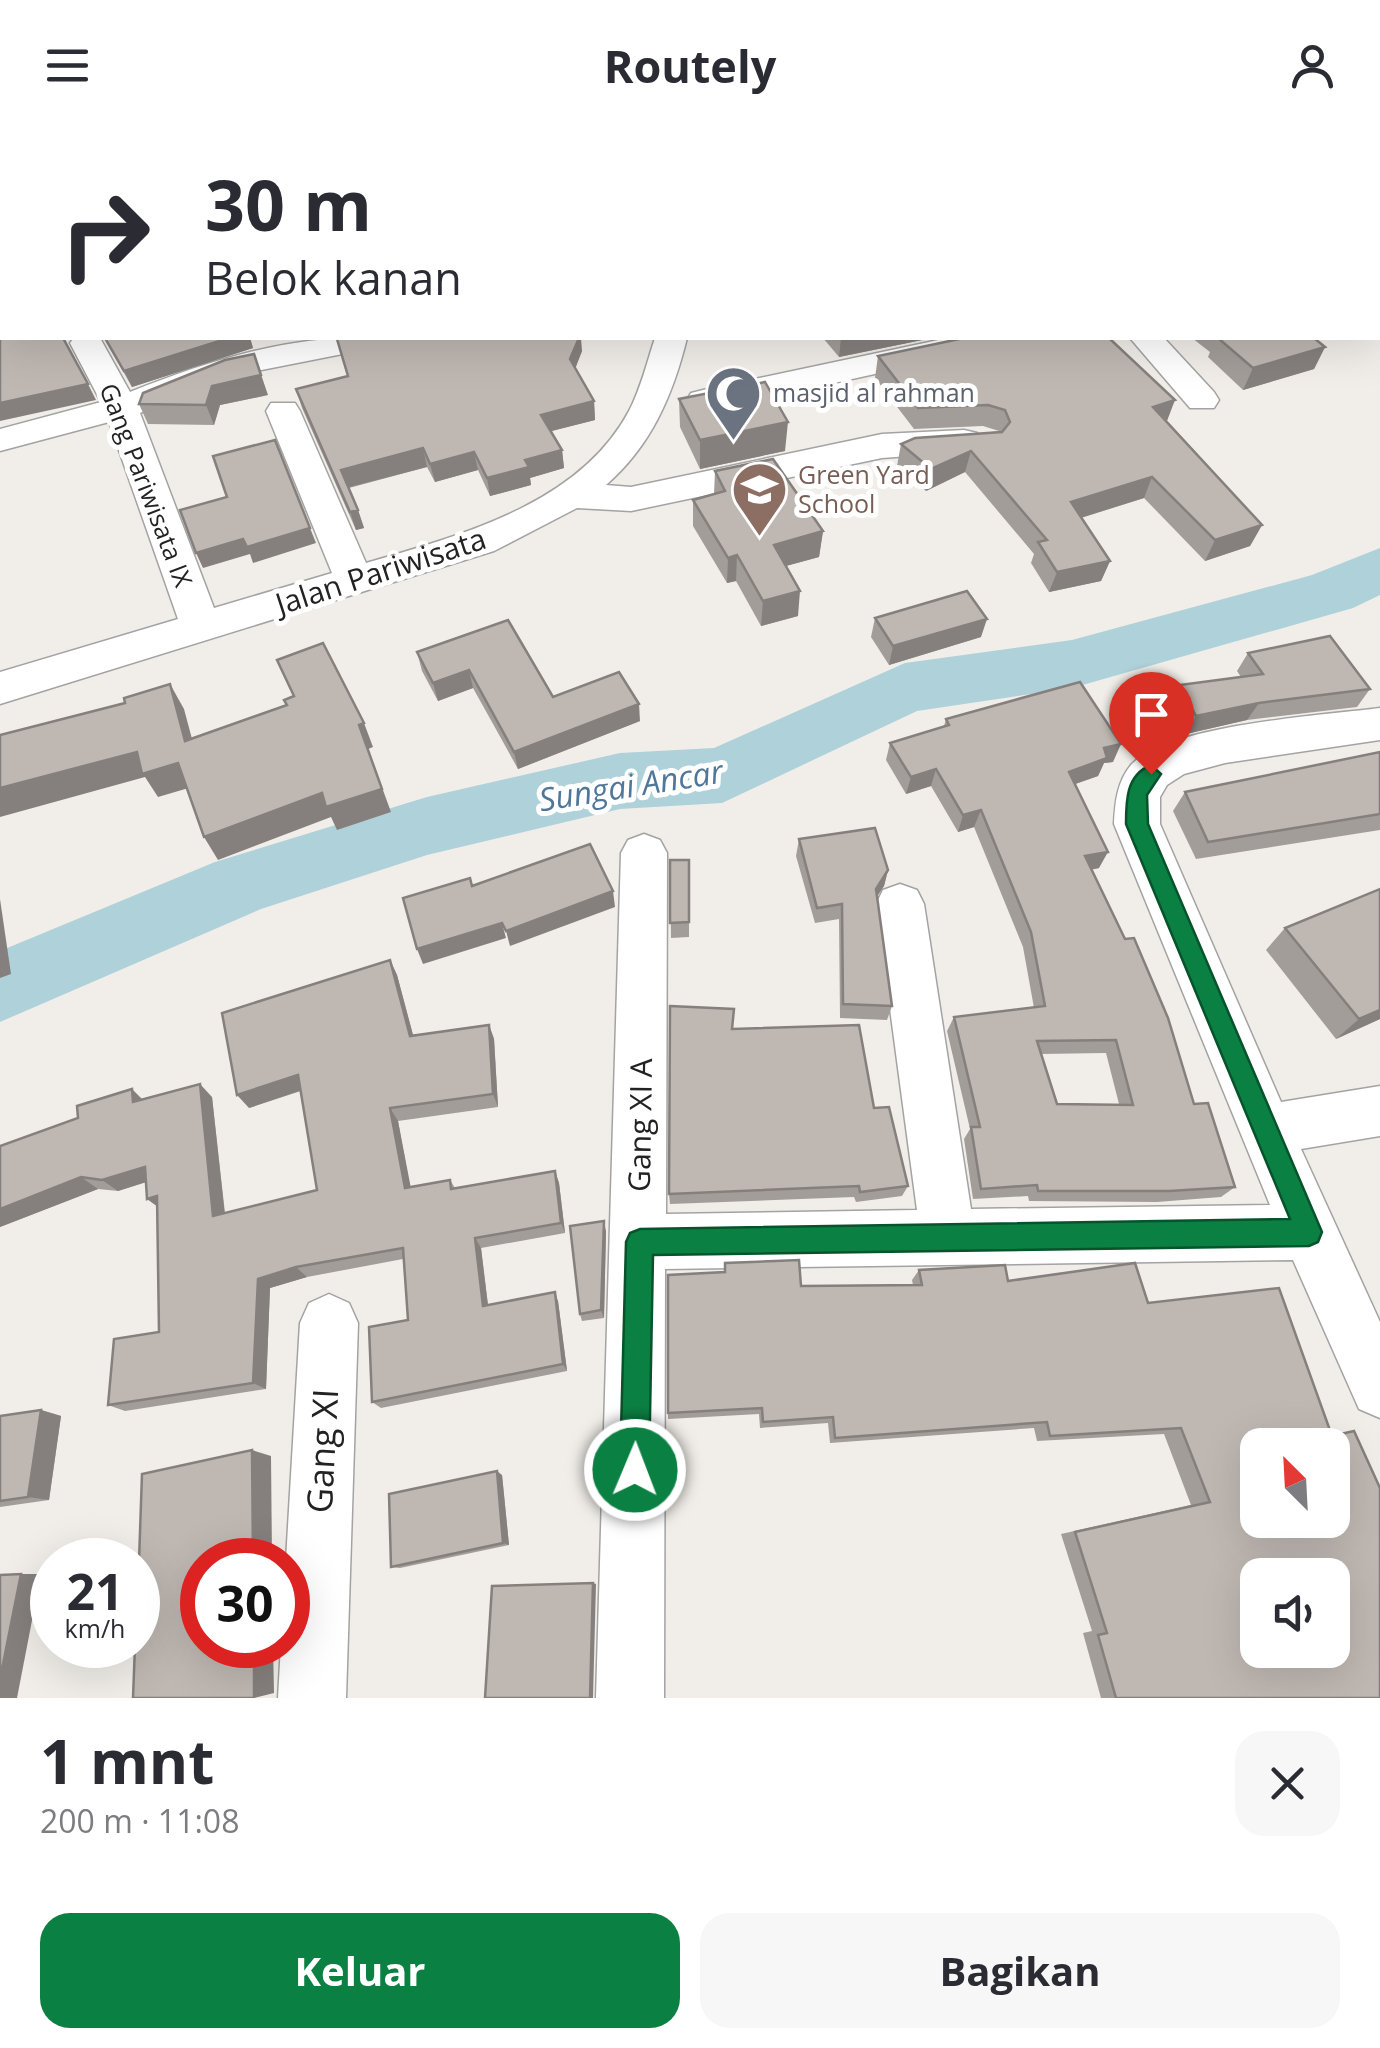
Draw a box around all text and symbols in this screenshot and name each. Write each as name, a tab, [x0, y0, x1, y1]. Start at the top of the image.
text: Routely	[604, 35, 776, 96]
icon: menu	[40, 38, 95, 93]
icon: person	[1285, 38, 1340, 93]
text: 30 m	[205, 156, 372, 252]
icon: right	[40, 170, 170, 300]
text: Belok kanan	[205, 247, 462, 308]
mosque icon: masjid al rahman	[704, 363, 764, 442]
place label: masjid al rahman	[773, 375, 975, 409]
street label: Gang Pariwisata IX	[93, 378, 202, 592]
place label: Green Yard School	[798, 457, 930, 520]
school or university icon: Green Yard School	[729, 459, 789, 538]
street label: Jalan Pariwisata	[267, 517, 491, 625]
pin	[1109, 672, 1194, 775]
icon: arrive	[1124, 687, 1179, 742]
water label: Sungai Ancar	[536, 749, 727, 820]
street label: Gang XI A	[618, 1058, 661, 1192]
street label: Gang XI	[295, 1388, 348, 1514]
position arrow	[583, 1418, 687, 1522]
north arrow	[1240, 1428, 1350, 1538]
map controls	[1240, 1428, 1350, 1668]
speed limit sign: 30	[180, 1538, 310, 1668]
text: 21	[66, 1557, 124, 1625]
button: sound	[1240, 1558, 1350, 1668]
text: km/h	[65, 1611, 125, 1645]
text: 1 mnt	[40, 1720, 214, 1802]
button: close	[1235, 1731, 1340, 1836]
text: 200 m · 11:08	[40, 1799, 239, 1842]
button: Keluar	[40, 1913, 680, 2028]
button: Bagikan	[700, 1913, 1340, 2028]

